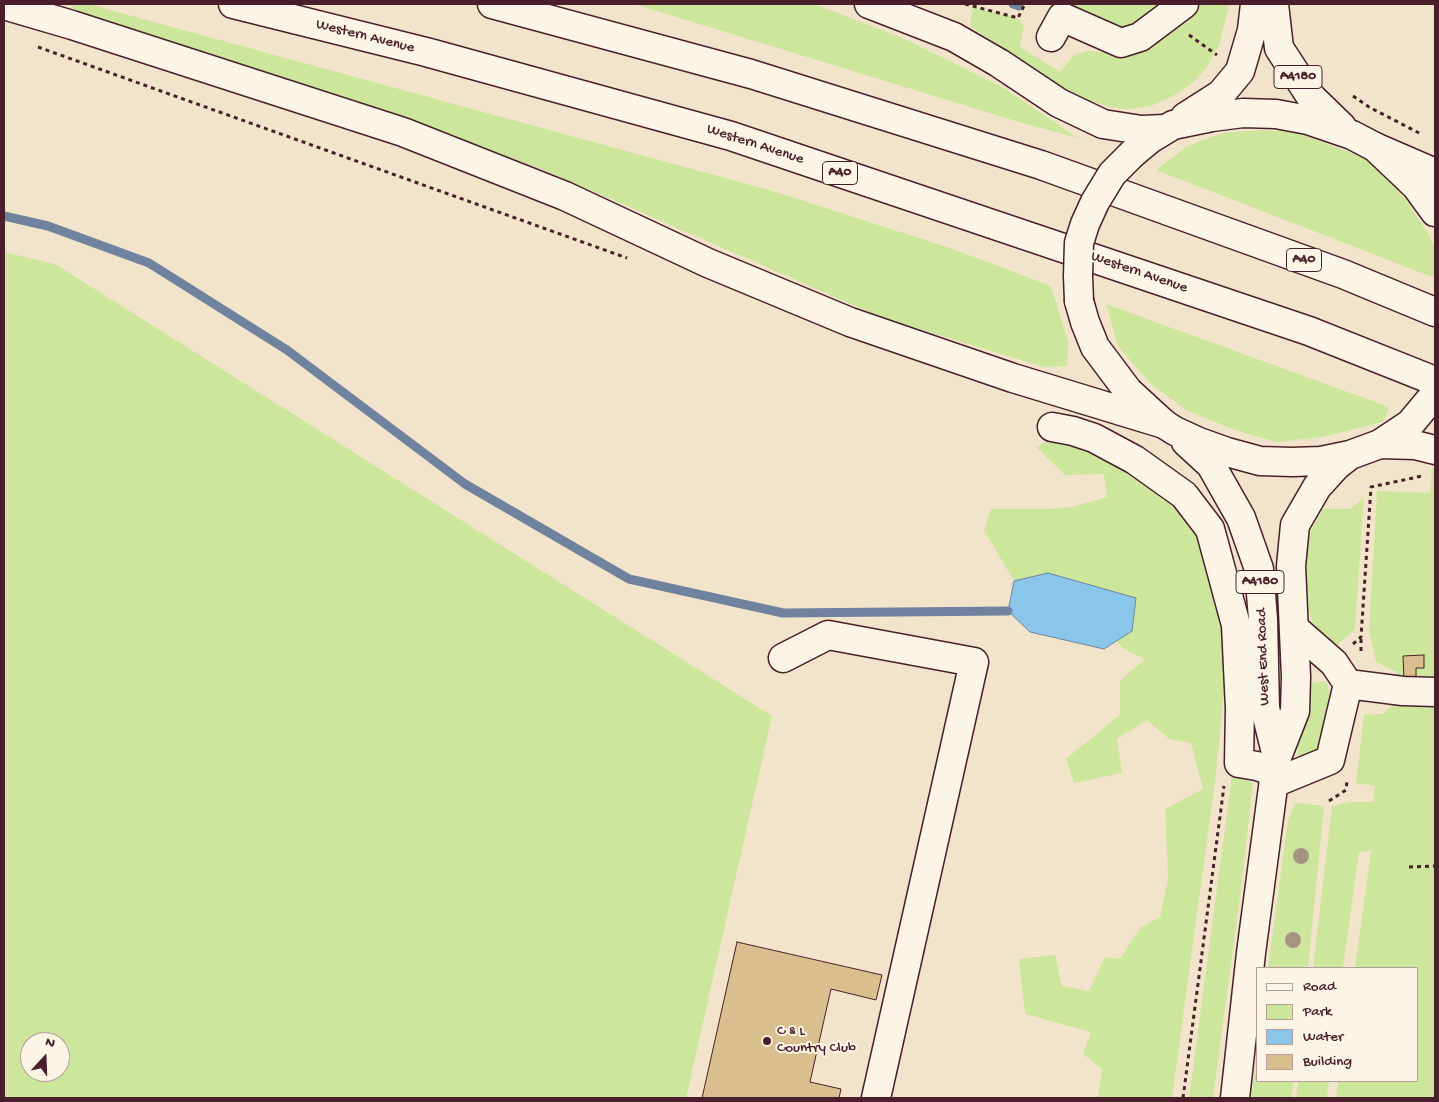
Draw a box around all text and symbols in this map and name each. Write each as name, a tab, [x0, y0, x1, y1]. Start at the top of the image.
street label: Western Avenue	[314, 16, 416, 58]
road number: A4180	[1274, 66, 1322, 88]
street label: Western Avenue	[704, 121, 806, 169]
road number: A40	[822, 162, 858, 184]
street label: Western Avenue	[1088, 248, 1190, 298]
road number: A40	[1286, 248, 1322, 272]
road number: A4180	[1236, 570, 1284, 594]
street label: West End Road	[1253, 608, 1275, 706]
legend	[1256, 967, 1419, 1082]
text: Road	[1303, 978, 1336, 996]
text: Park	[1303, 1003, 1332, 1021]
place label: C & L Country Club	[777, 1023, 856, 1058]
text: Water	[1303, 1028, 1343, 1046]
north arrow	[20, 1032, 70, 1082]
text: N	[43, 1034, 57, 1053]
marker: C & L Country Club	[761, 1035, 773, 1047]
text: Building	[1303, 1053, 1352, 1071]

